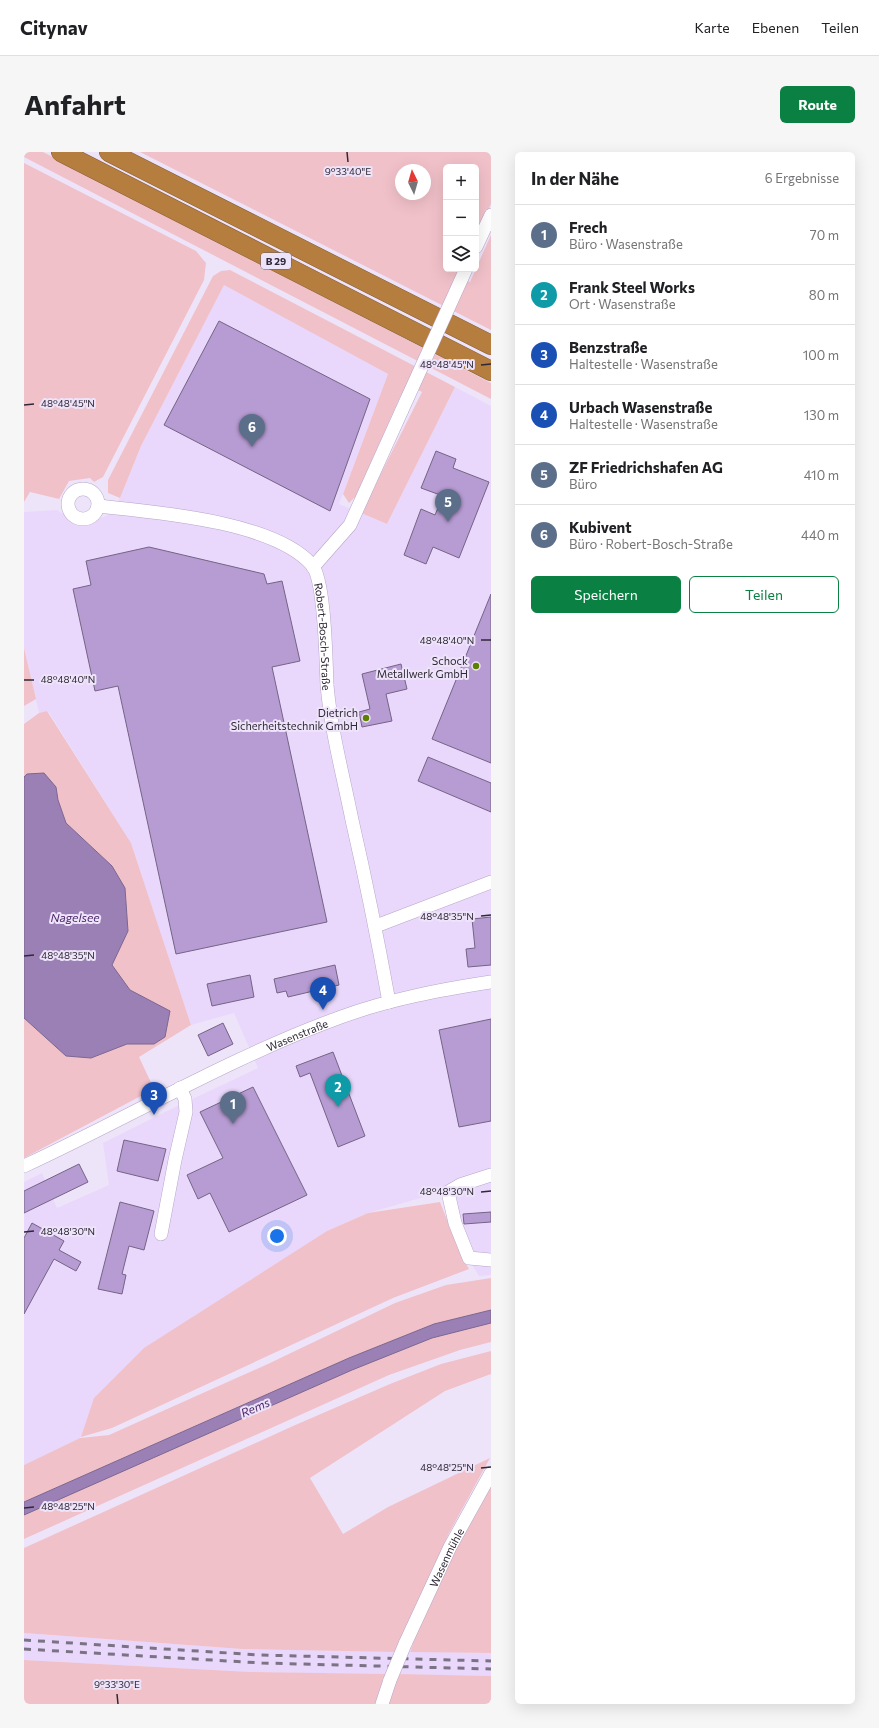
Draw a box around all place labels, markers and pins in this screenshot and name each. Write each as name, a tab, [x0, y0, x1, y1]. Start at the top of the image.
pin: 6	[239, 414, 265, 447]
pin: 5	[435, 489, 461, 522]
place label: Schock Metallwerk GmbH	[377, 654, 468, 680]
marker: Schock Metallwerk GmbH	[471, 661, 481, 671]
place label: Dietrich Sicherheitstechnik GmbH	[231, 706, 358, 732]
marker: Dietrich Sicherheitstechnik GmbH	[361, 713, 371, 723]
pin: 4	[310, 977, 336, 1010]
pin: 2	[325, 1074, 351, 1107]
pin: 3	[141, 1082, 167, 1115]
pin: 1	[220, 1091, 246, 1124]

